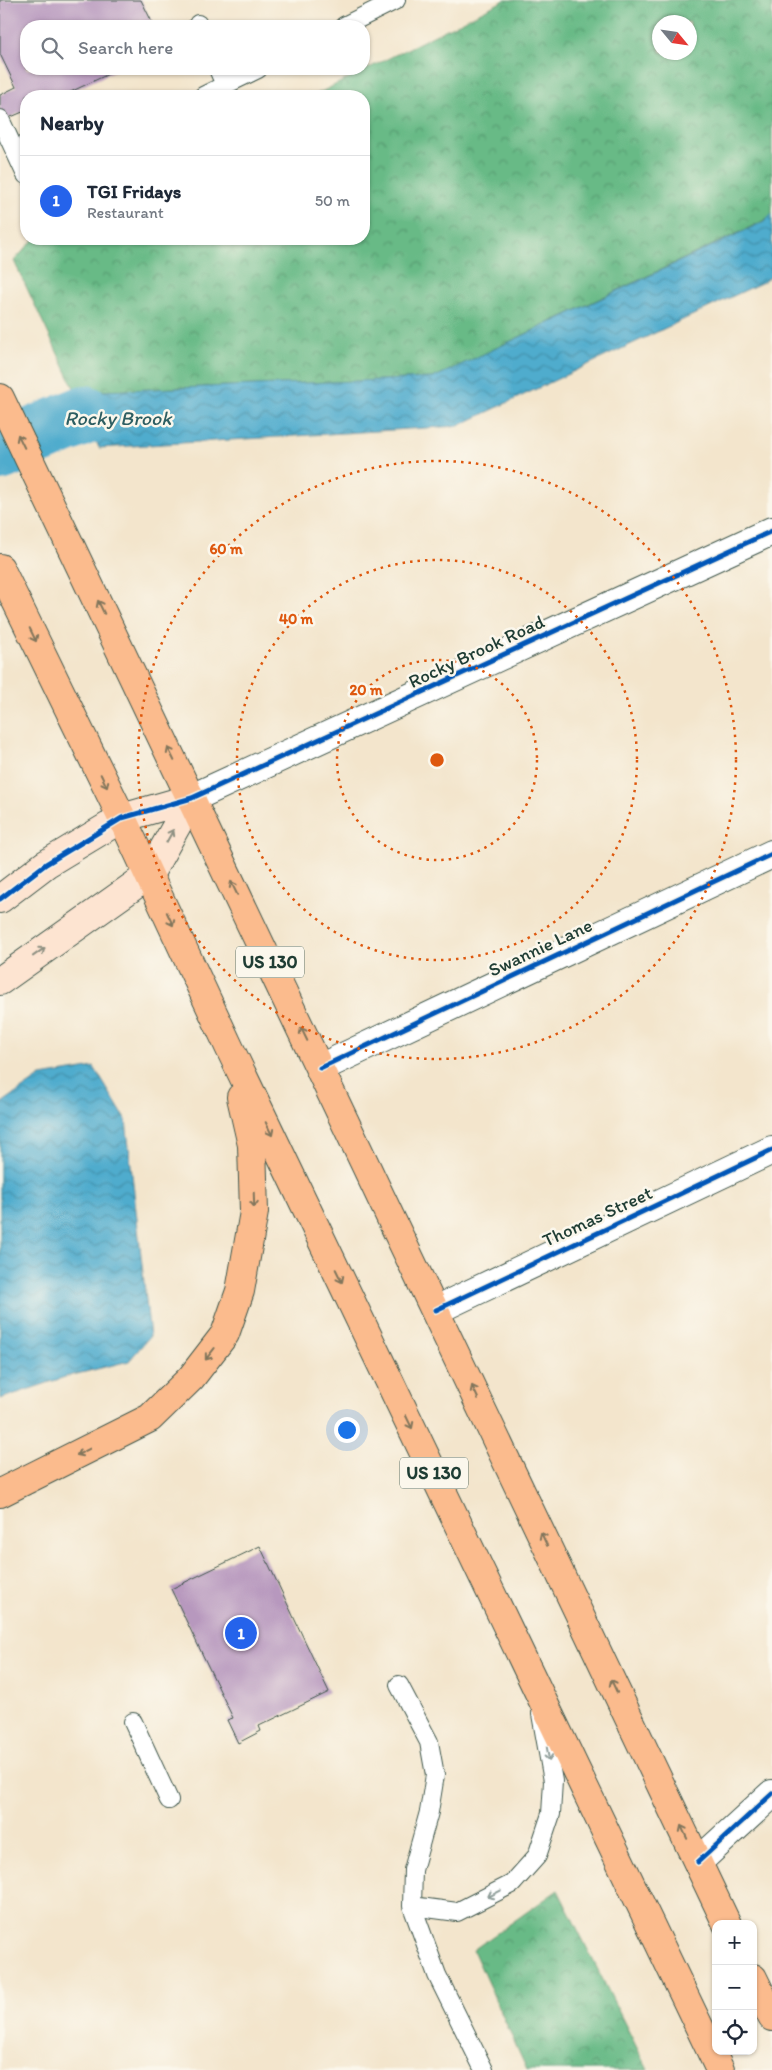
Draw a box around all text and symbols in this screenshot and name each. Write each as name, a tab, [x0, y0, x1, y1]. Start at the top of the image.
north arrow	[652, 15, 697, 60]
search box	[20, 20, 370, 75]
icon: search	[38, 34, 66, 62]
text: Search here	[78, 36, 173, 59]
text: Nearby	[40, 110, 104, 135]
text: TGI Fridays	[87, 180, 181, 203]
text: 1	[52, 191, 60, 210]
text: 50 m	[315, 191, 350, 210]
text: Restaurant	[87, 203, 164, 222]
water label: Rocky Brook	[65, 406, 173, 430]
one-way arrow	[16, 434, 25, 449]
text: 60 m	[209, 540, 243, 558]
one-way arrow	[96, 600, 105, 615]
text: 40 m	[279, 610, 314, 628]
street label: Rocky Brook Road	[405, 610, 548, 693]
one-way arrow	[29, 627, 38, 642]
text: 20 m	[349, 681, 383, 699]
one-way arrow	[166, 747, 175, 762]
centre of rings	[428, 751, 446, 769]
one-way arrow	[100, 773, 109, 788]
one-way arrow	[166, 830, 176, 844]
one-way arrow	[229, 880, 239, 895]
one-way arrow	[165, 911, 175, 926]
street label: Swannie Lane	[485, 913, 596, 982]
road number: US 130	[236, 946, 304, 978]
one-way arrow	[32, 947, 46, 957]
one-way arrow	[299, 1027, 309, 1042]
one-way arrow	[265, 1121, 274, 1136]
street label: Thomas Street	[539, 1181, 656, 1252]
one-way arrow	[249, 1192, 258, 1208]
one-way arrow	[335, 1268, 344, 1283]
one-way arrow	[204, 1347, 215, 1360]
one-way arrow	[469, 1385, 479, 1400]
one-way arrow	[405, 1414, 415, 1429]
your location	[334, 1417, 360, 1443]
one-way arrow	[76, 1447, 91, 1457]
road number: US 130	[400, 1458, 468, 1489]
one-way arrow	[539, 1532, 549, 1547]
pin: 1	[225, 1614, 257, 1652]
one-way arrow	[609, 1678, 619, 1693]
one-way arrow	[544, 1746, 554, 1762]
one-way arrow	[679, 1825, 688, 1840]
one-way arrow	[486, 1889, 501, 1899]
map controls	[712, 1920, 757, 2055]
button: +	[712, 1920, 757, 1965]
button: −	[712, 1965, 757, 2010]
button: locate	[712, 2010, 757, 2055]

